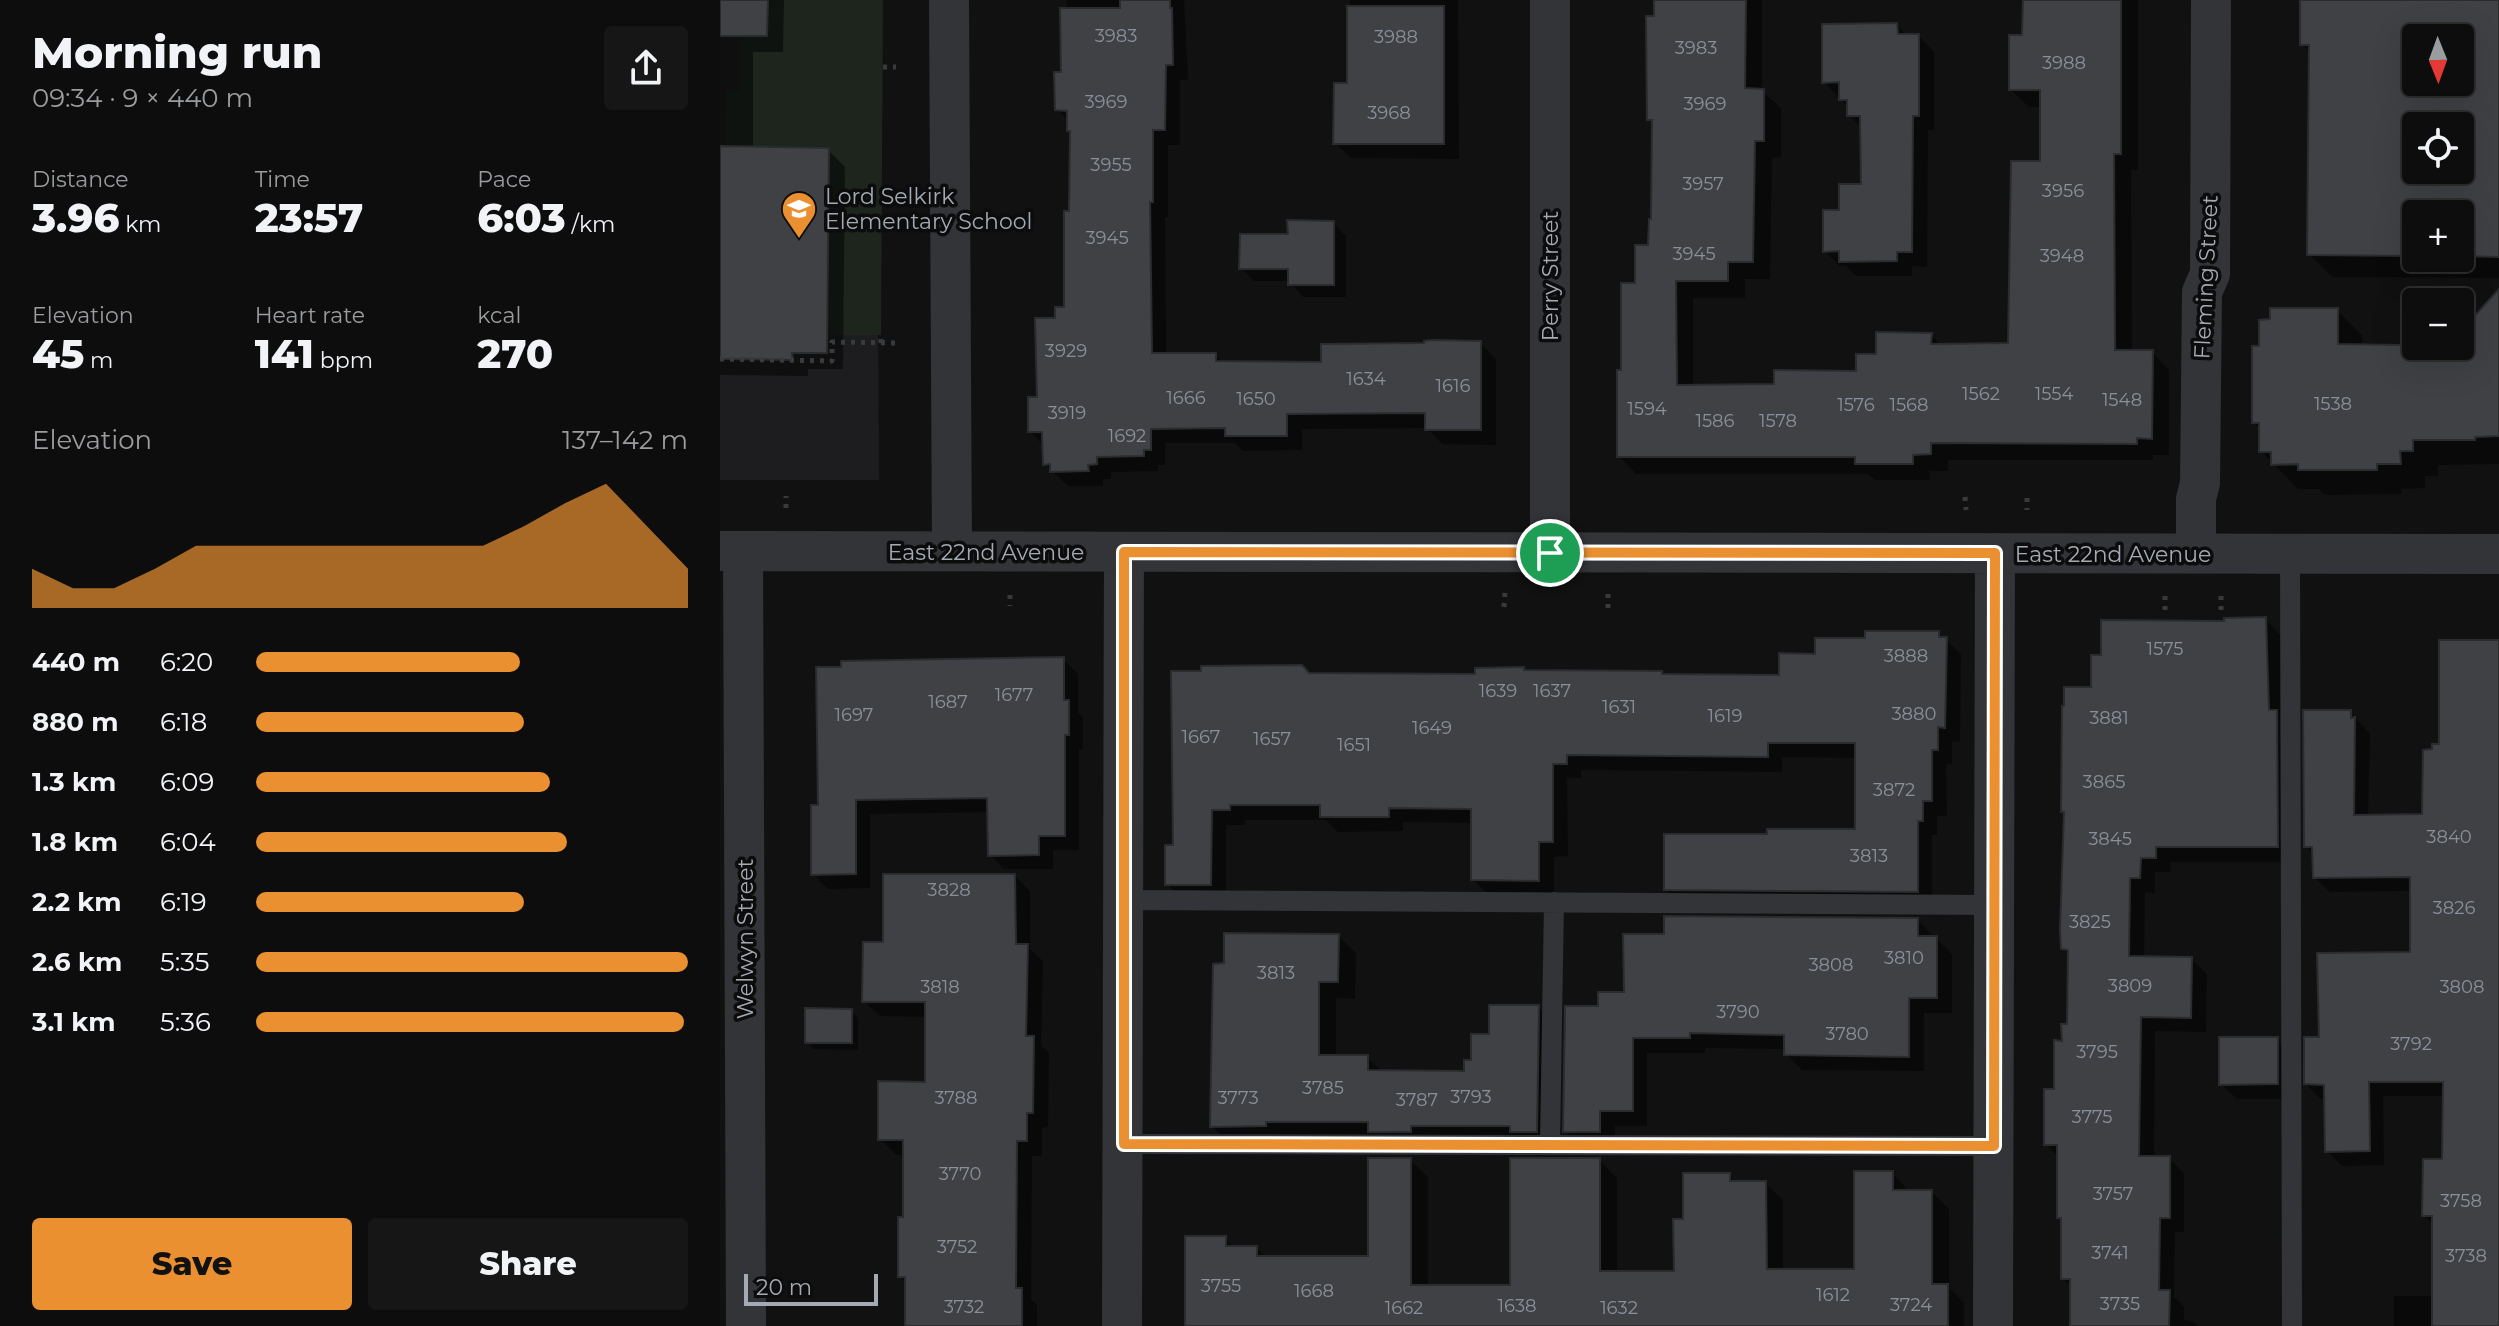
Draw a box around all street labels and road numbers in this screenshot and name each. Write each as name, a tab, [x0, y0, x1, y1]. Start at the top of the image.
street label: Fleming Street	[2188, 194, 2224, 360]
street label: Perry Street	[1537, 211, 1564, 341]
street label: East 22nd Avenue	[888, 539, 1084, 566]
street label: East 22nd Avenue	[2015, 541, 2211, 568]
street label: Welwyn Street	[732, 859, 759, 1019]

